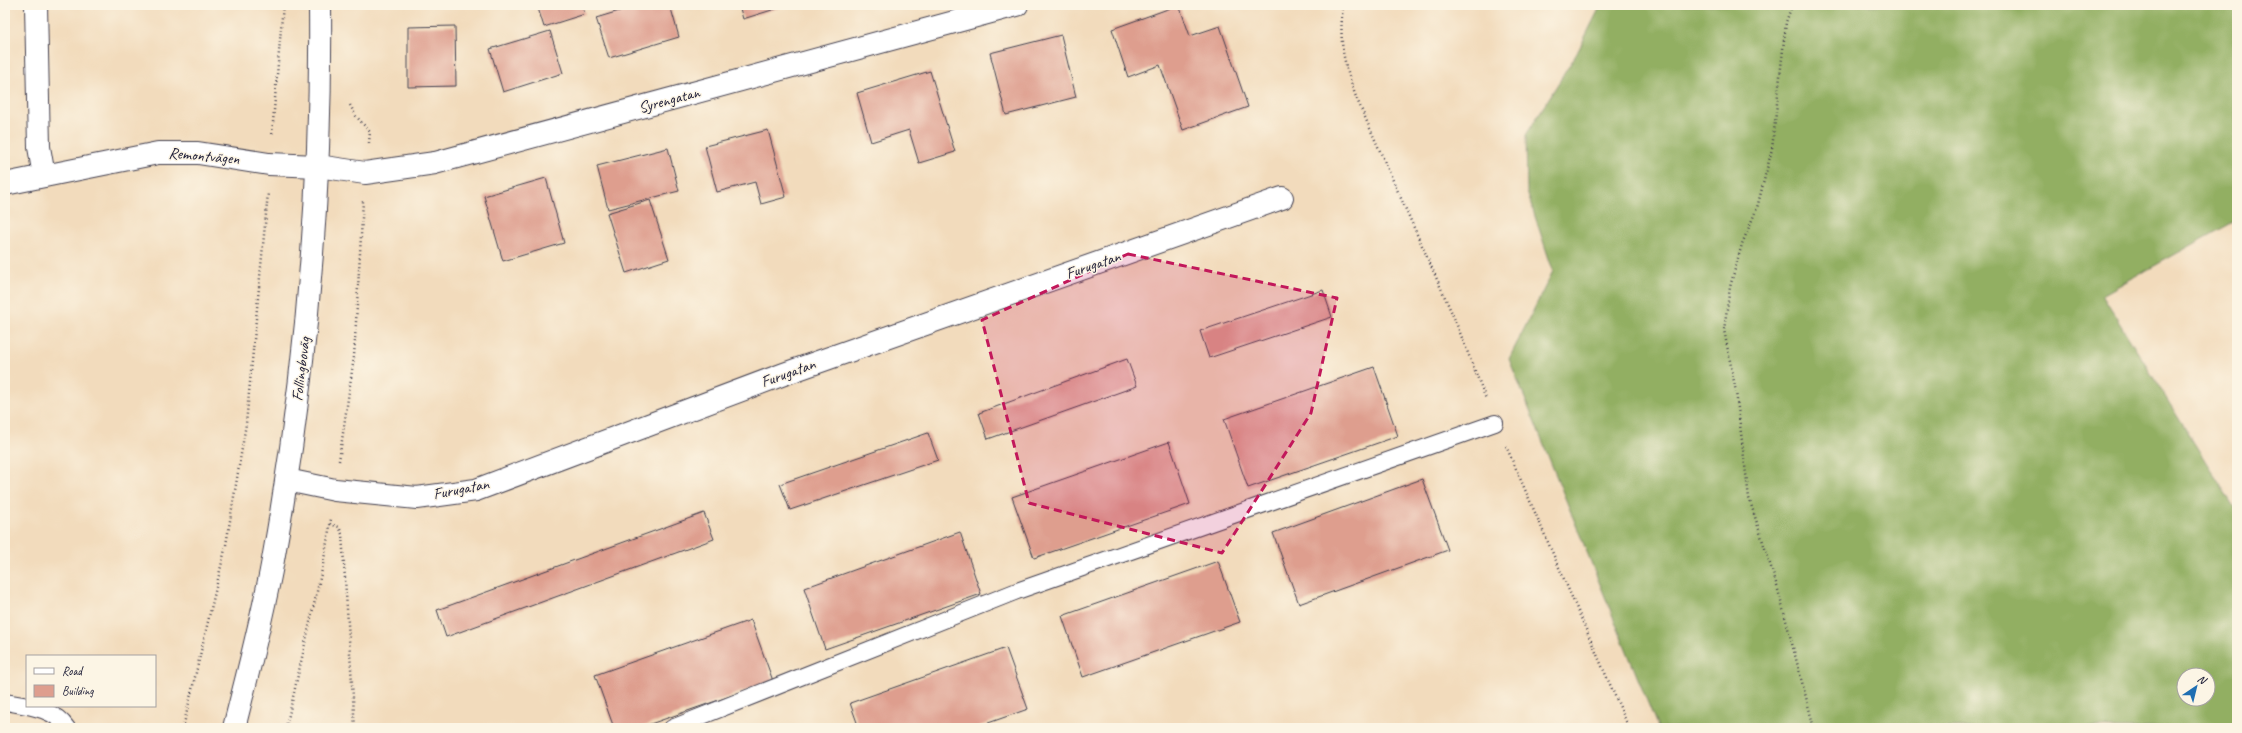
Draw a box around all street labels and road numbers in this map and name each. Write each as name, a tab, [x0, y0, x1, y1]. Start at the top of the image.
street label: Syrengatan	[636, 82, 702, 118]
street label: Remontvägen	[168, 143, 241, 169]
street label: Furugatan	[1063, 246, 1124, 284]
street label: Follingboväg	[287, 334, 315, 402]
street label: Furugatan	[758, 354, 819, 392]
street label: Furugatan	[431, 474, 491, 504]

